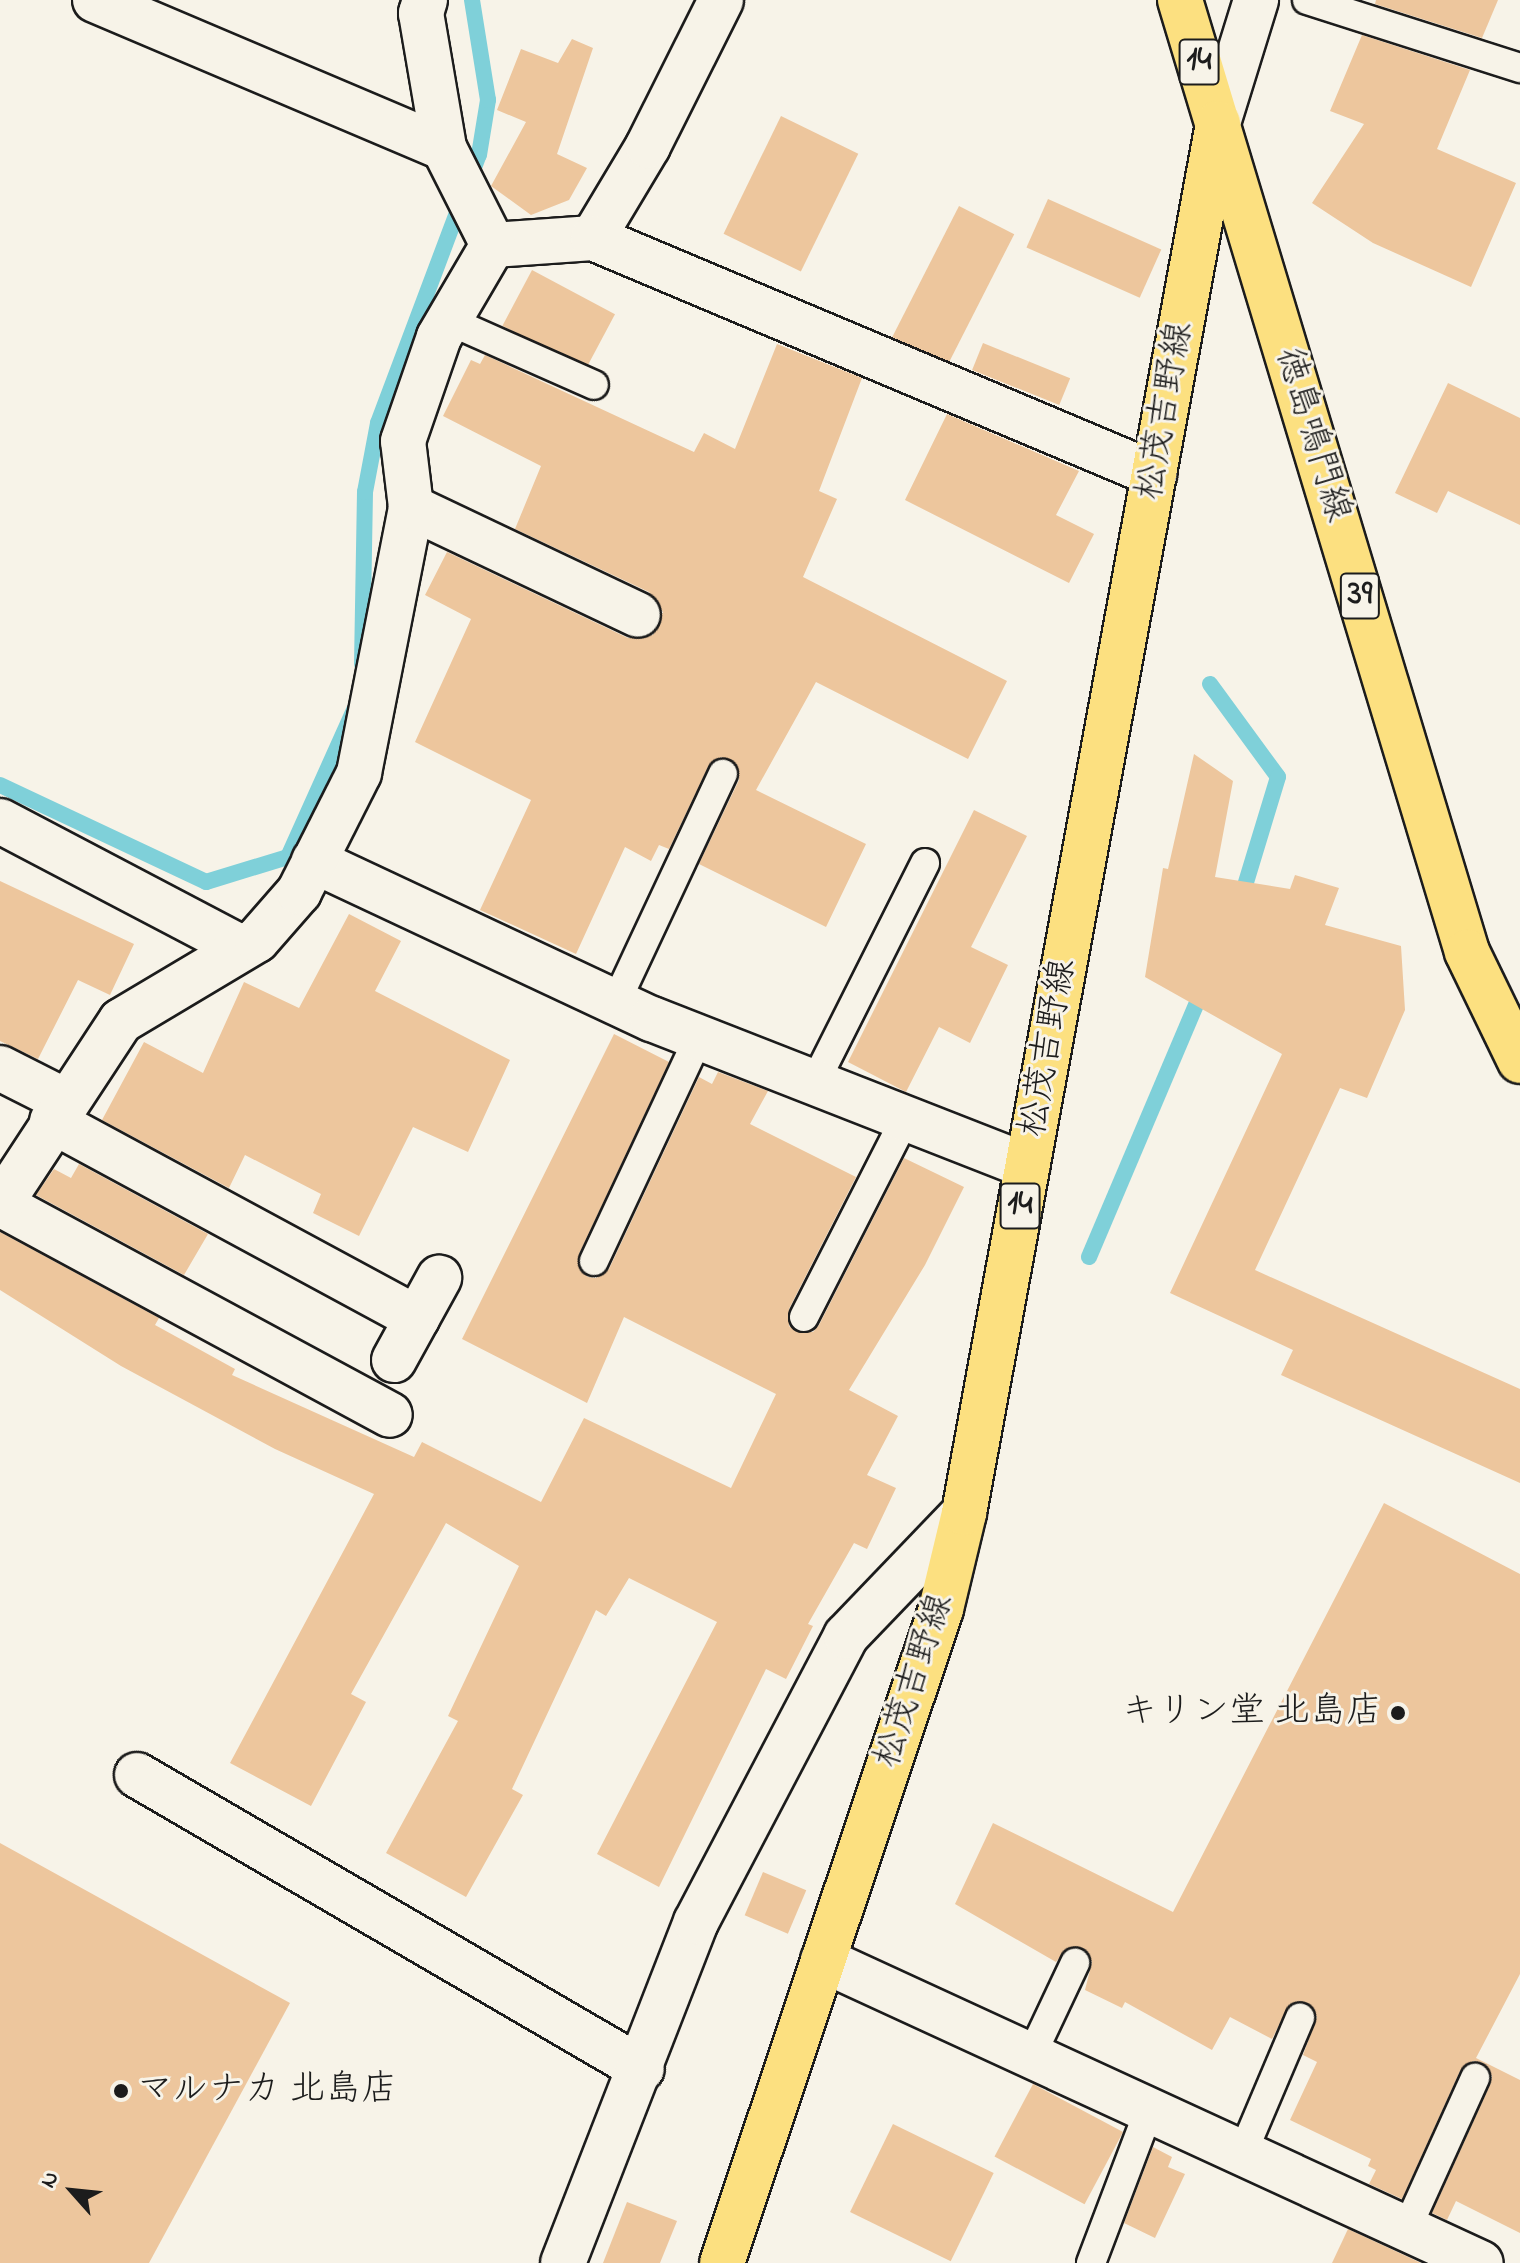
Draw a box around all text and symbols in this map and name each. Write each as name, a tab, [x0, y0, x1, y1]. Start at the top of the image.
road number: 14	[1177, 32, 1221, 92]
street label: 松茂吉野線	[1129, 319, 1203, 503]
street label: 徳島鳴門線	[1265, 343, 1359, 527]
road number: 39	[1338, 566, 1382, 626]
street label: 松茂吉野線	[1012, 956, 1086, 1140]
road number: 14	[998, 1176, 1042, 1236]
street label: 松茂吉野線	[867, 1589, 963, 1773]
place label: キリン堂 北島店	[1121, 1691, 1382, 1735]
marker: キリン堂 北島店	[1389, 1704, 1407, 1722]
place label: マルナカ 北島店	[137, 2069, 398, 2113]
marker: マルナカ 北島店	[112, 2082, 130, 2100]
north arrow	[32, 2151, 112, 2231]
text: N	[33, 2166, 68, 2194]

